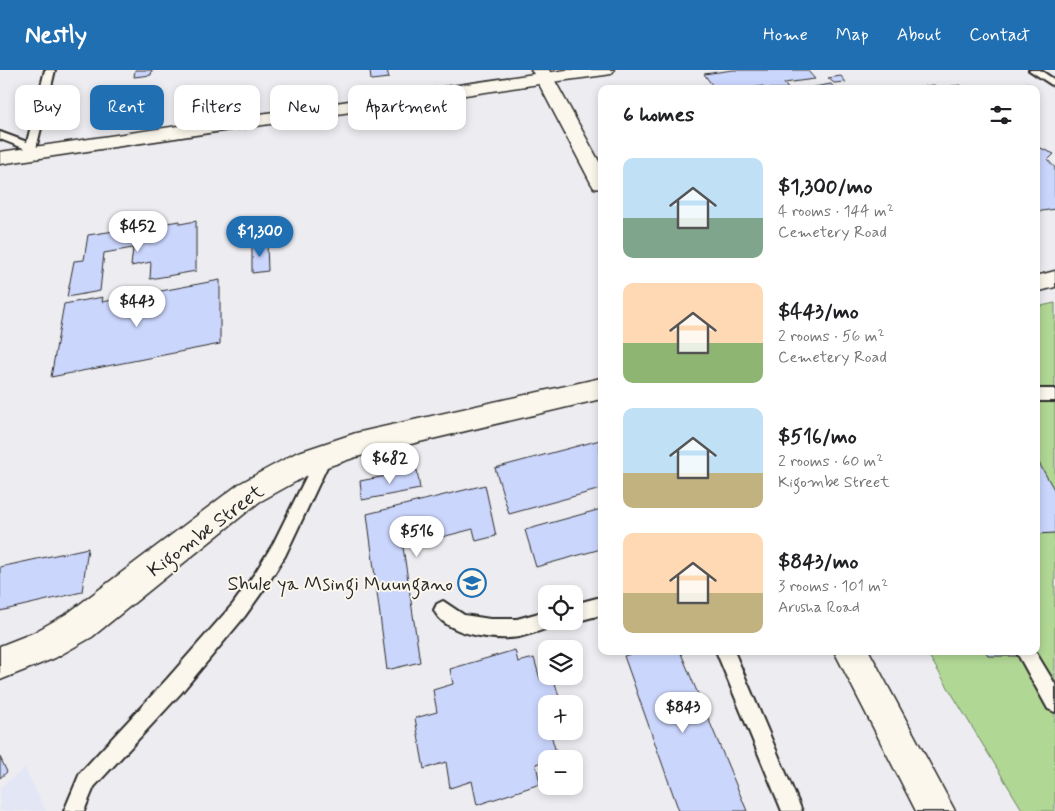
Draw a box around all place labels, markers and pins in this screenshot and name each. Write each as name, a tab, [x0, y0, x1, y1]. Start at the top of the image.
pin: $452	[108, 210, 168, 253]
pin: $1,300	[219, 216, 301, 258]
pin: $443	[107, 286, 167, 328]
pin: $682	[360, 442, 420, 485]
pin: $516	[387, 516, 447, 558]
school or university icon: Shule ya Msingi Muungano	[457, 568, 487, 598]
place label: Shule ya Msingi Muungano	[227, 571, 453, 600]
pin: $843	[653, 692, 713, 734]

